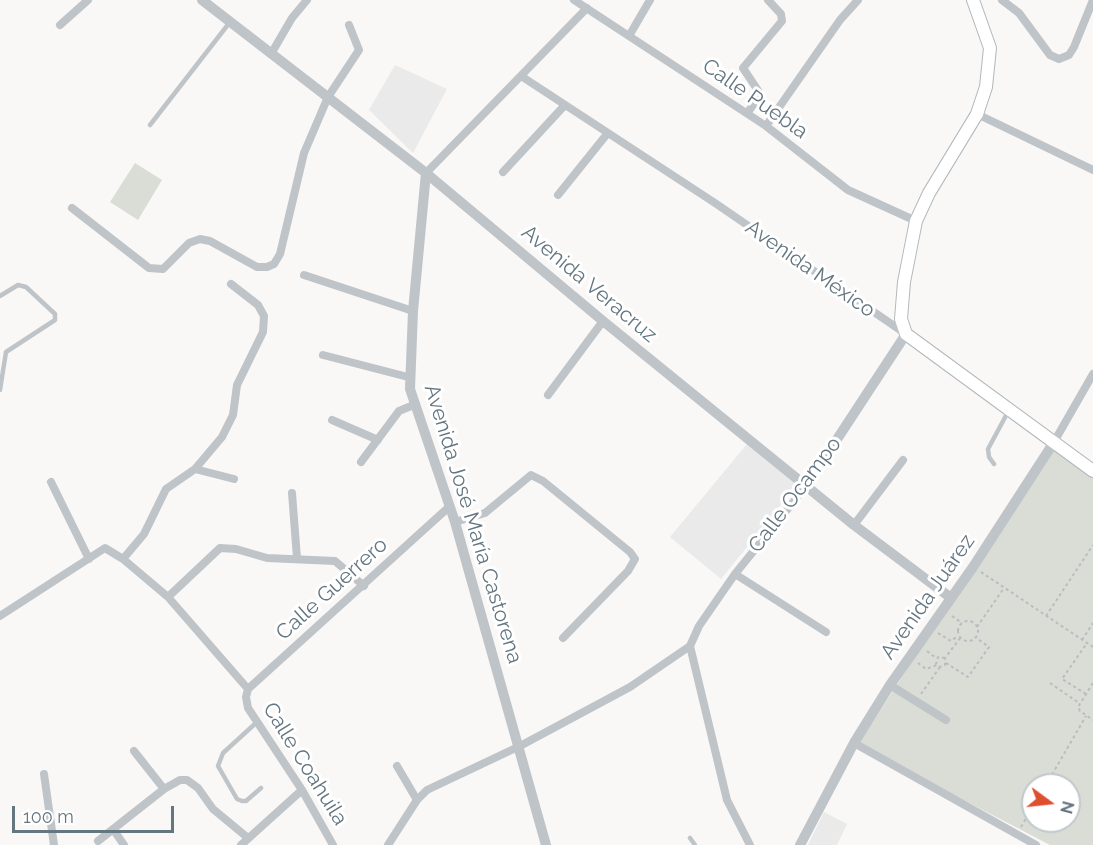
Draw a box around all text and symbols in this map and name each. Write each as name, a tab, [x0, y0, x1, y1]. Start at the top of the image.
street label: Calle Puebla	[697, 53, 813, 145]
street label: Avenida México	[740, 215, 880, 323]
street label: Avenida Veracruz	[516, 220, 662, 348]
street label: Avenida José María Castorena	[418, 381, 528, 667]
street label: Calle Ocampo	[743, 432, 847, 558]
street label: Avenida Juárez	[876, 530, 980, 664]
street label: Calle Guerrero	[271, 532, 393, 646]
street label: Calle Coahuila	[257, 698, 353, 830]
north arrow	[1021, 773, 1081, 833]
scale bar	[15, 794, 177, 832]
text: N	[1056, 799, 1078, 816]
text: 100 m	[23, 806, 74, 827]

